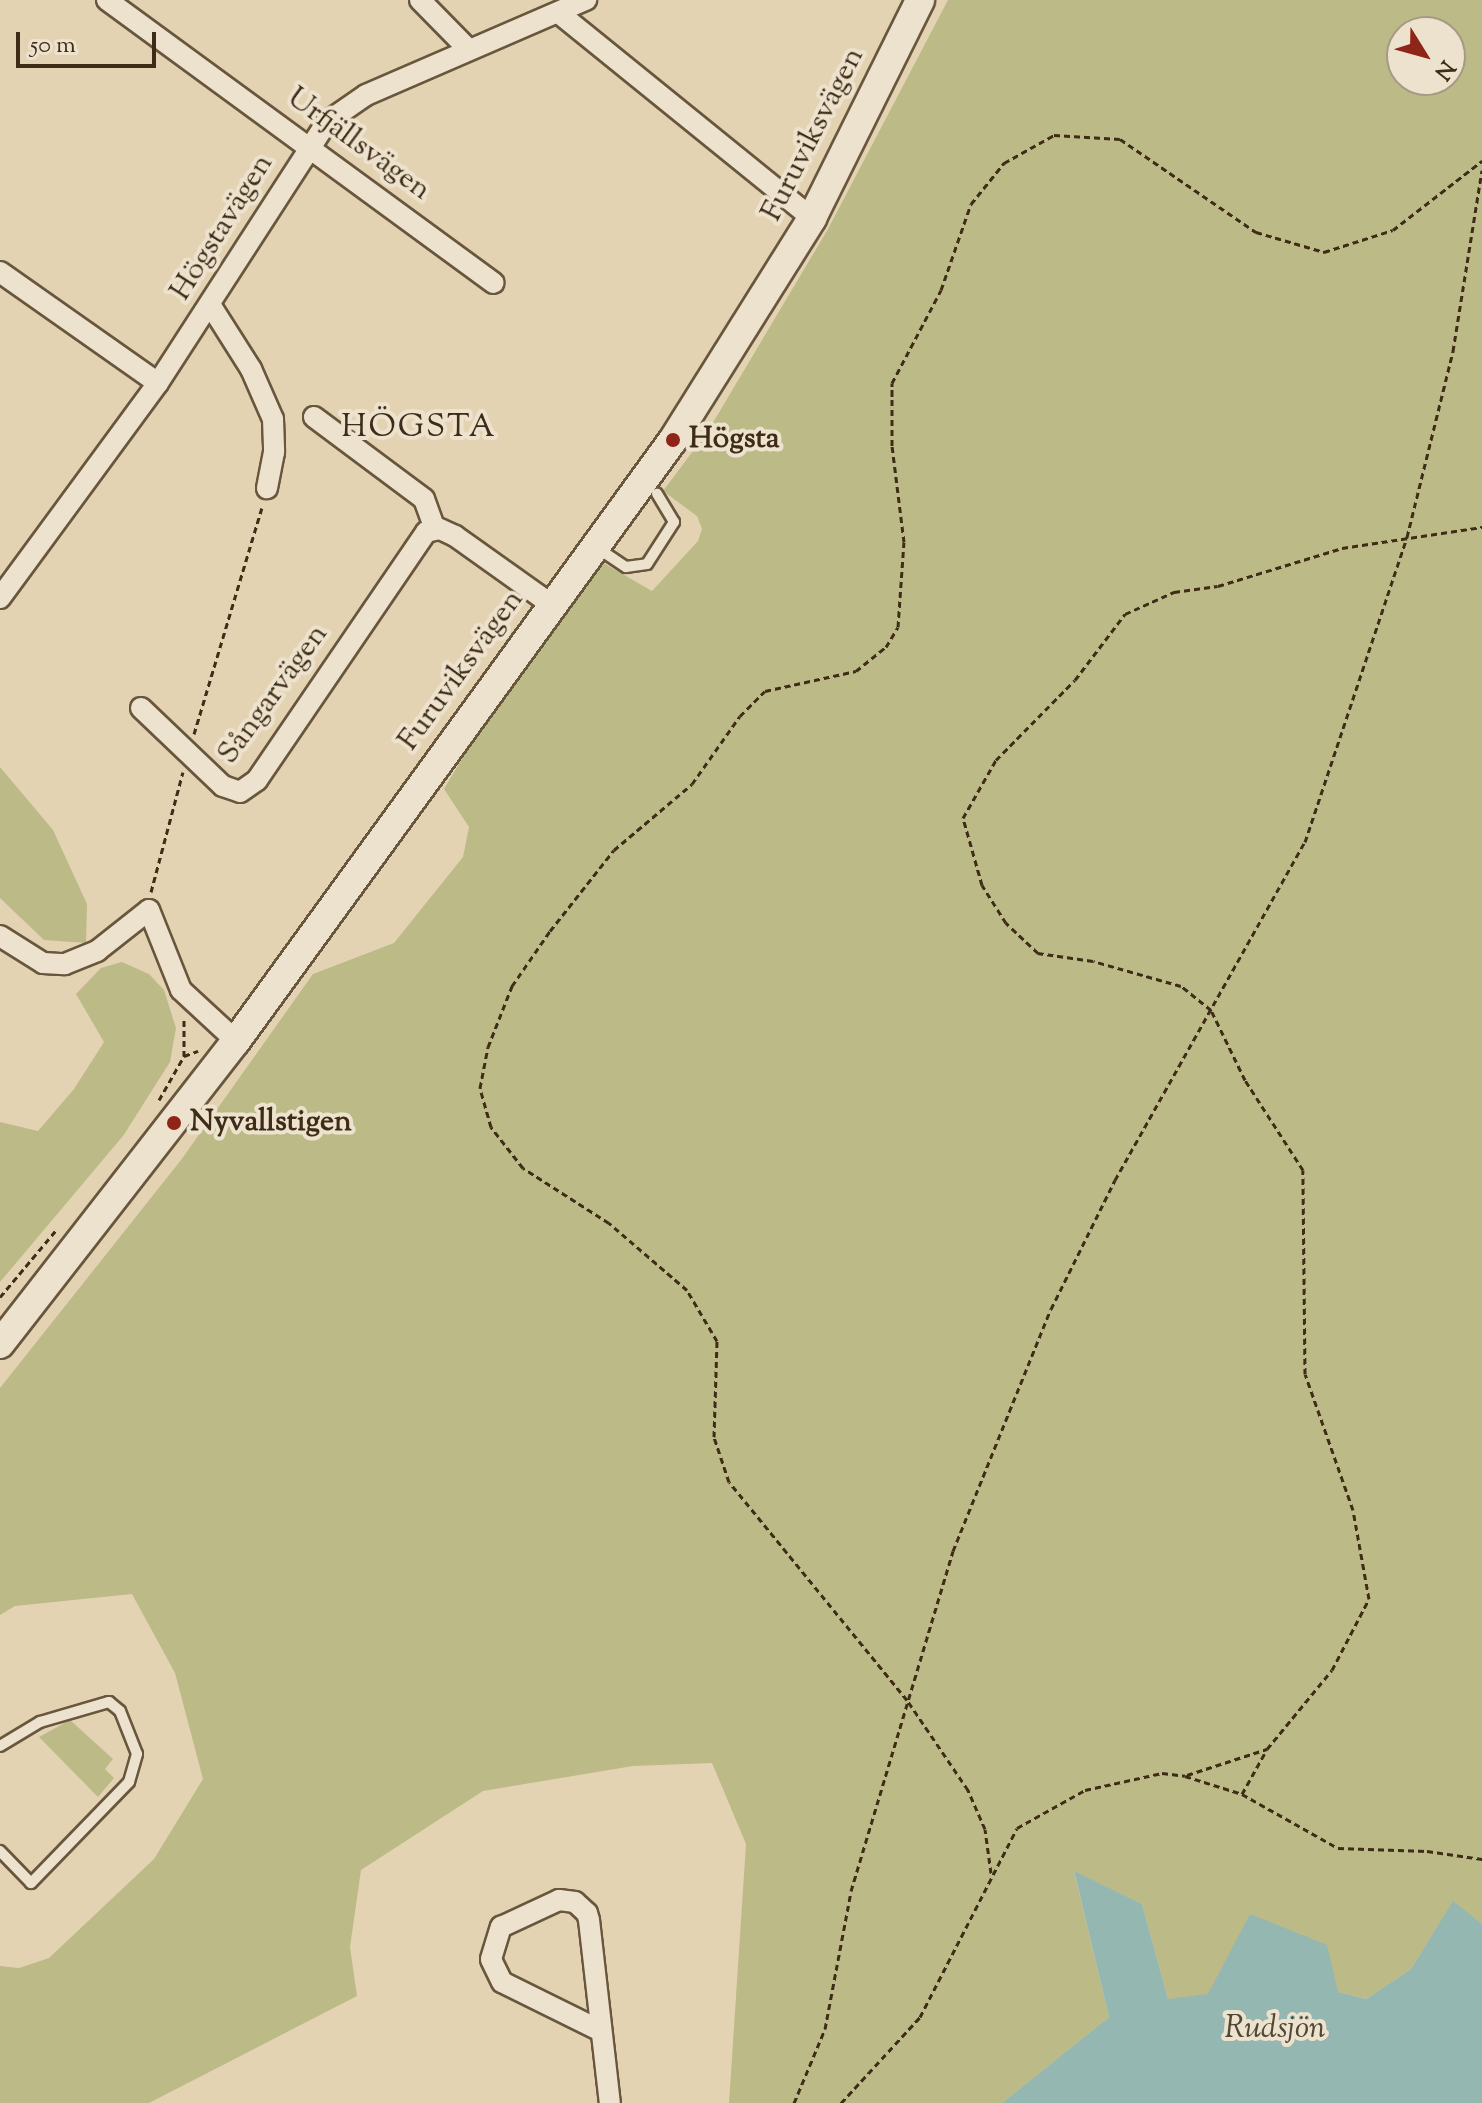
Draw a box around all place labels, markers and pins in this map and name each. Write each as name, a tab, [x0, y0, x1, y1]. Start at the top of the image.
place label: Högsta	[689, 422, 780, 458]
marker: Högsta	[664, 431, 682, 449]
place label: Nyvallstigen	[190, 1105, 352, 1141]
marker: Nyvallstigen	[165, 1114, 183, 1132]

